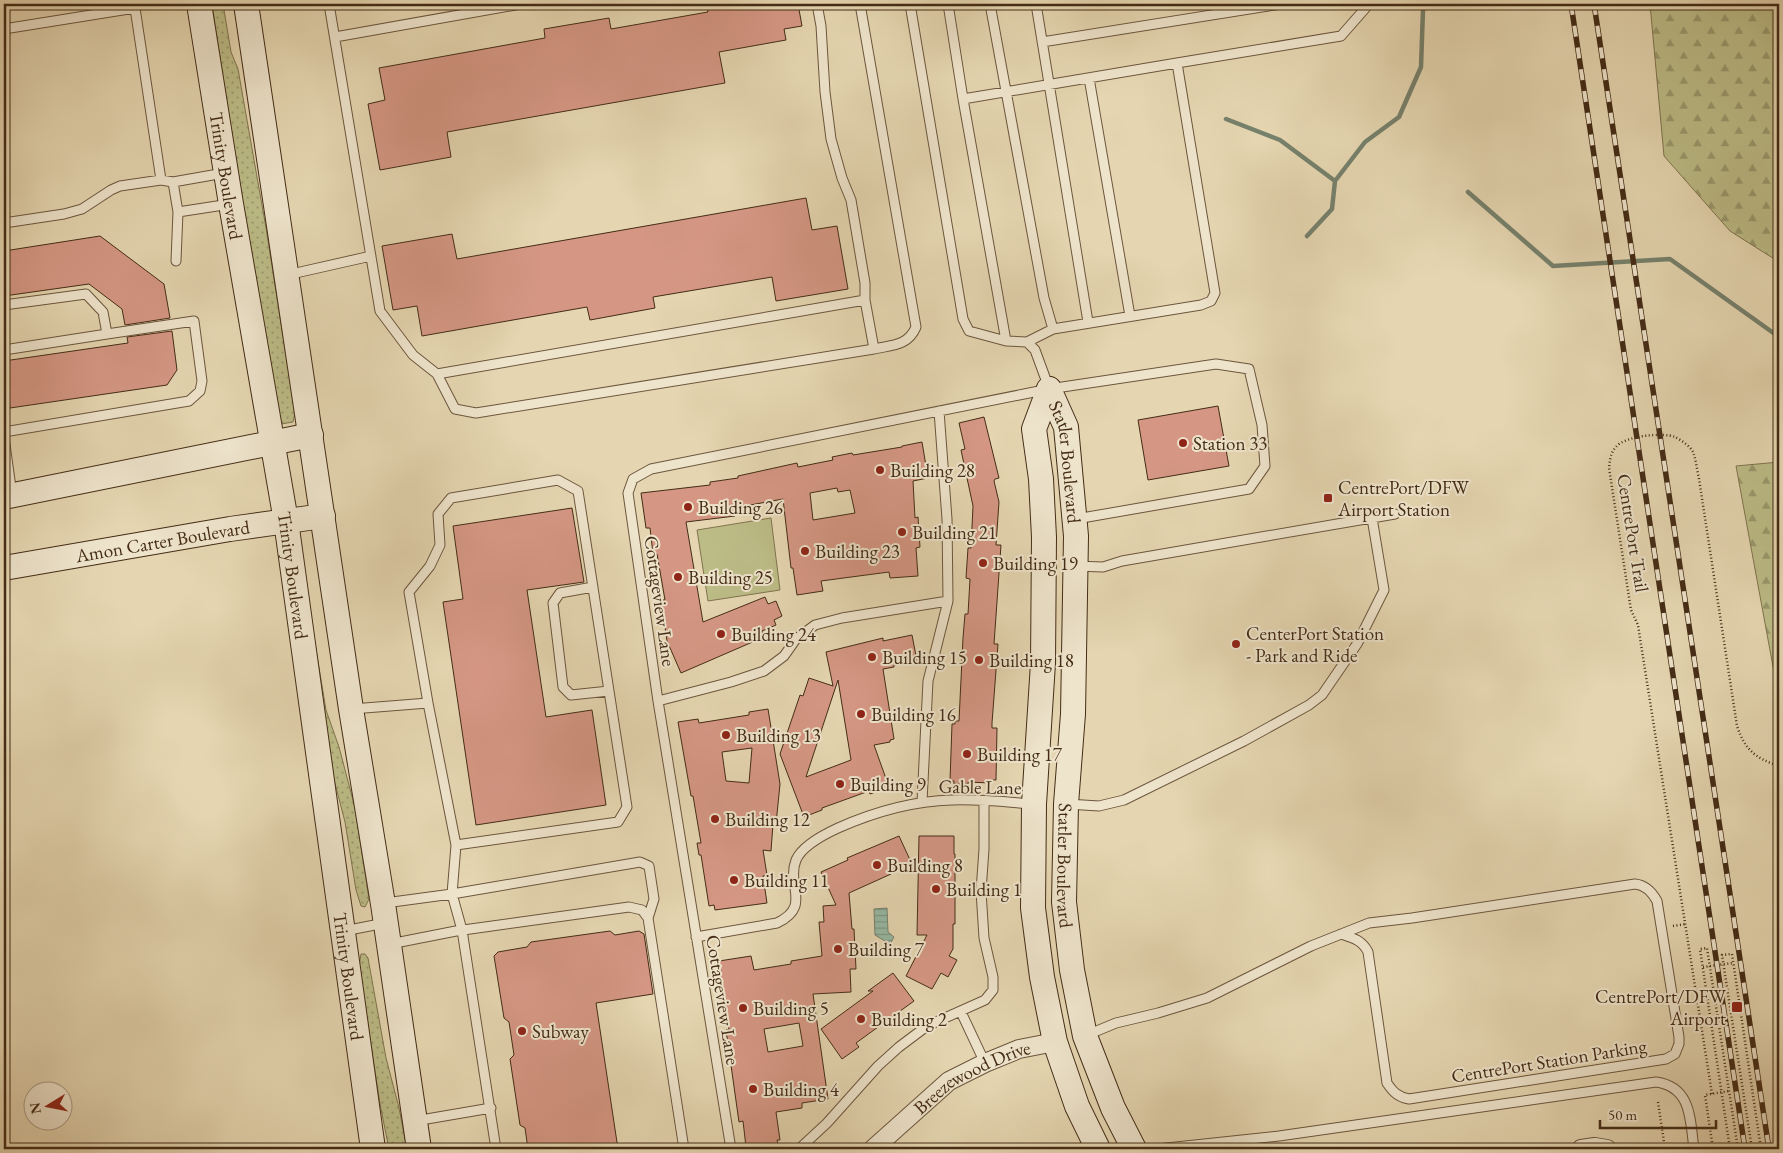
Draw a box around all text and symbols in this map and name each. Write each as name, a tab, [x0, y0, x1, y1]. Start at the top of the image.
street label: Trinity Boulevard	[204, 110, 250, 242]
street label: Statler Boulevard	[1043, 396, 1087, 525]
place label: Station 33	[1193, 431, 1267, 456]
marker: Station 33	[1177, 437, 1189, 449]
place label: Building 28	[890, 458, 975, 483]
marker: Building 28	[874, 464, 886, 476]
street label: CentrePort Trail	[1611, 472, 1655, 594]
place label: CentrePort/DFW Airport Station	[1337, 475, 1470, 522]
marker: CentrePort/DFW Airport Station	[1322, 492, 1334, 504]
place label: Building 26	[698, 495, 783, 520]
marker: Building 26	[682, 501, 694, 513]
street label: Trinity Boulevard	[272, 509, 315, 641]
street label: Amon Carter Boulevard	[73, 514, 252, 568]
place label: Building 21	[912, 520, 997, 545]
marker: Building 21	[896, 526, 908, 538]
street label: Cottageview Lane	[638, 534, 682, 668]
place label: Building 23	[815, 539, 900, 564]
marker: Building 23	[799, 545, 811, 557]
place label: Building 19	[993, 551, 1078, 576]
marker: Building 19	[977, 557, 989, 569]
place label: Building 25	[688, 565, 773, 590]
marker: Building 25	[672, 571, 684, 583]
place label: CenterPort Station - Park and Ride	[1246, 621, 1384, 668]
place label: Building 24	[731, 622, 817, 647]
marker: Building 24	[715, 628, 727, 640]
marker: CenterPort Station - Park and Ride	[1230, 638, 1242, 650]
place label: Building 15	[882, 645, 967, 670]
place label: Building 18	[989, 648, 1074, 673]
marker: Building 15	[866, 651, 878, 663]
marker: Building 18	[973, 654, 985, 666]
place label: Building 16	[871, 702, 956, 727]
marker: Building 16	[855, 708, 867, 720]
place label: Building 13	[736, 723, 821, 748]
marker: Building 13	[720, 729, 732, 741]
place label: Building 17	[977, 742, 1063, 767]
marker: Building 17	[961, 748, 973, 760]
place label: Building 9	[850, 772, 926, 797]
street label: Gable Lane	[938, 774, 1022, 800]
marker: Building 9	[834, 778, 846, 790]
street label: Statler Boulevard	[1051, 803, 1079, 930]
place label: Building 12	[725, 807, 810, 832]
marker: Building 12	[709, 813, 721, 825]
place label: Building 8	[887, 853, 963, 878]
marker: Building 8	[871, 859, 883, 871]
place label: Building 11	[744, 868, 829, 893]
marker: Building 11	[728, 874, 740, 886]
place label: Building 1	[946, 877, 1022, 902]
marker: Building 1	[930, 883, 942, 895]
street label: Trinity Boulevard	[328, 911, 370, 1042]
street label: Cottageview Lane	[700, 933, 746, 1067]
place label: Building 7	[848, 937, 925, 962]
marker: Building 7	[832, 943, 844, 955]
place label: CentrePort/DFW Airport	[1595, 984, 1727, 1031]
place label: Building 5	[753, 996, 829, 1021]
marker: CentrePort/DFW Airport	[1730, 1000, 1744, 1014]
marker: Building 5	[737, 1002, 749, 1014]
place label: Building 2	[871, 1007, 947, 1032]
marker: Building 2	[855, 1013, 867, 1025]
place label: Subway	[532, 1019, 589, 1044]
marker: Subway	[516, 1025, 528, 1037]
street label: CentrePort Station Parking	[1450, 1033, 1649, 1089]
street label: Breezewood Drive	[908, 1035, 1032, 1120]
place label: Building 4	[763, 1077, 840, 1102]
north arrow	[22, 1080, 72, 1130]
marker: Building 4	[747, 1083, 759, 1095]
scale bar	[1600, 1098, 1717, 1130]
text: N	[25, 1100, 45, 1115]
text: 50 m	[1608, 1105, 1637, 1124]

